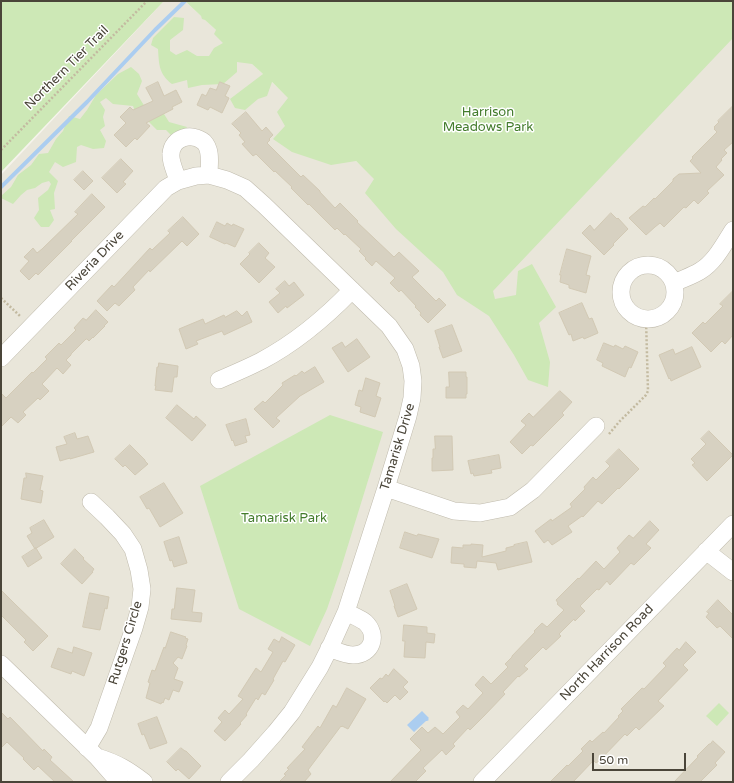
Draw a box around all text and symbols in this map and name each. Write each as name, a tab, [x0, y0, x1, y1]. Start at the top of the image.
street label: Northern Tier Trail	[22, 23, 112, 113]
park label: Harrison Meadows Park	[443, 105, 533, 136]
street label: Riveria Drive	[62, 228, 128, 294]
street label: Tamarisk Drive	[377, 402, 419, 492]
park label: Tamarisk Park	[241, 511, 327, 527]
street label: Rutgers Circle	[106, 599, 146, 687]
street label: North Harrison Road	[557, 602, 657, 704]
scale bar	[594, 745, 688, 771]
text: 50 m	[599, 753, 628, 767]

